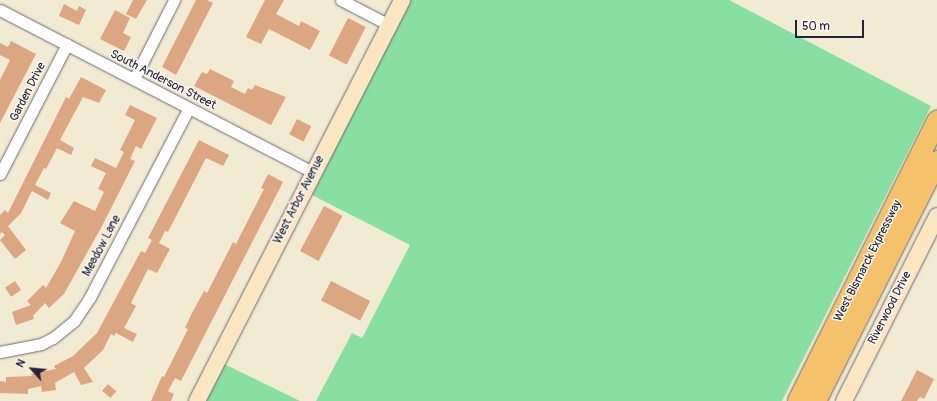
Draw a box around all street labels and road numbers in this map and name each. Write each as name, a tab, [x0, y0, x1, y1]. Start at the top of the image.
street label: South Anderson Street	[108, 47, 218, 113]
street label: Garden Drive	[7, 60, 49, 124]
street label: West Arbor Avenue	[271, 153, 327, 247]
street label: West Bismarck Expressway	[831, 198, 905, 324]
street label: Meadow Lane	[80, 213, 124, 279]
street label: Riverwood Drive	[865, 269, 915, 347]

